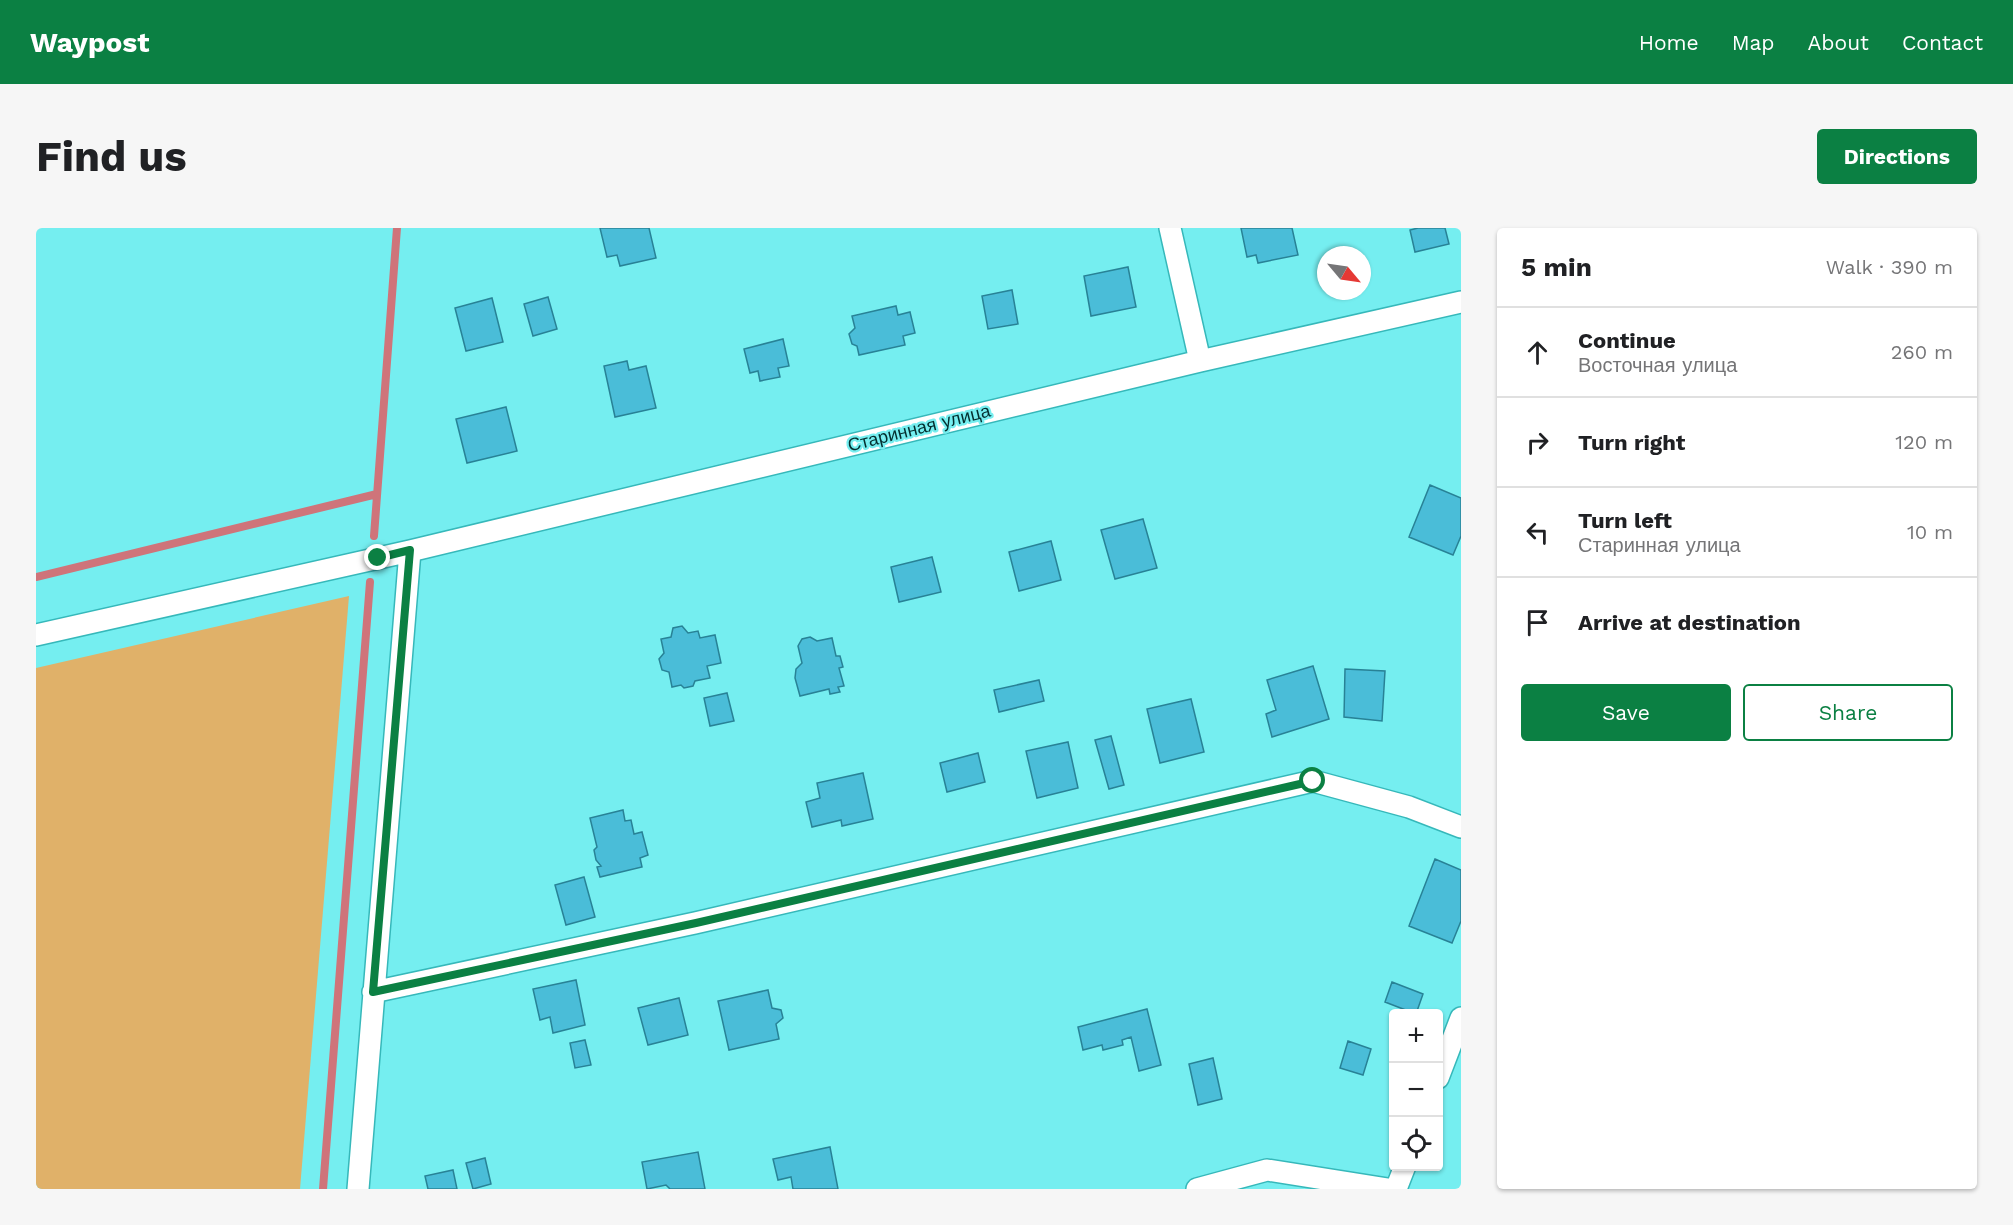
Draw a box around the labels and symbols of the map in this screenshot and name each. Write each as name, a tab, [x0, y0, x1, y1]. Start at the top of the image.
north arrow	[1317, 246, 1371, 300]
street label: Старинная улица	[845, 399, 993, 455]
route end	[364, 544, 390, 570]
route start	[1299, 767, 1325, 793]

